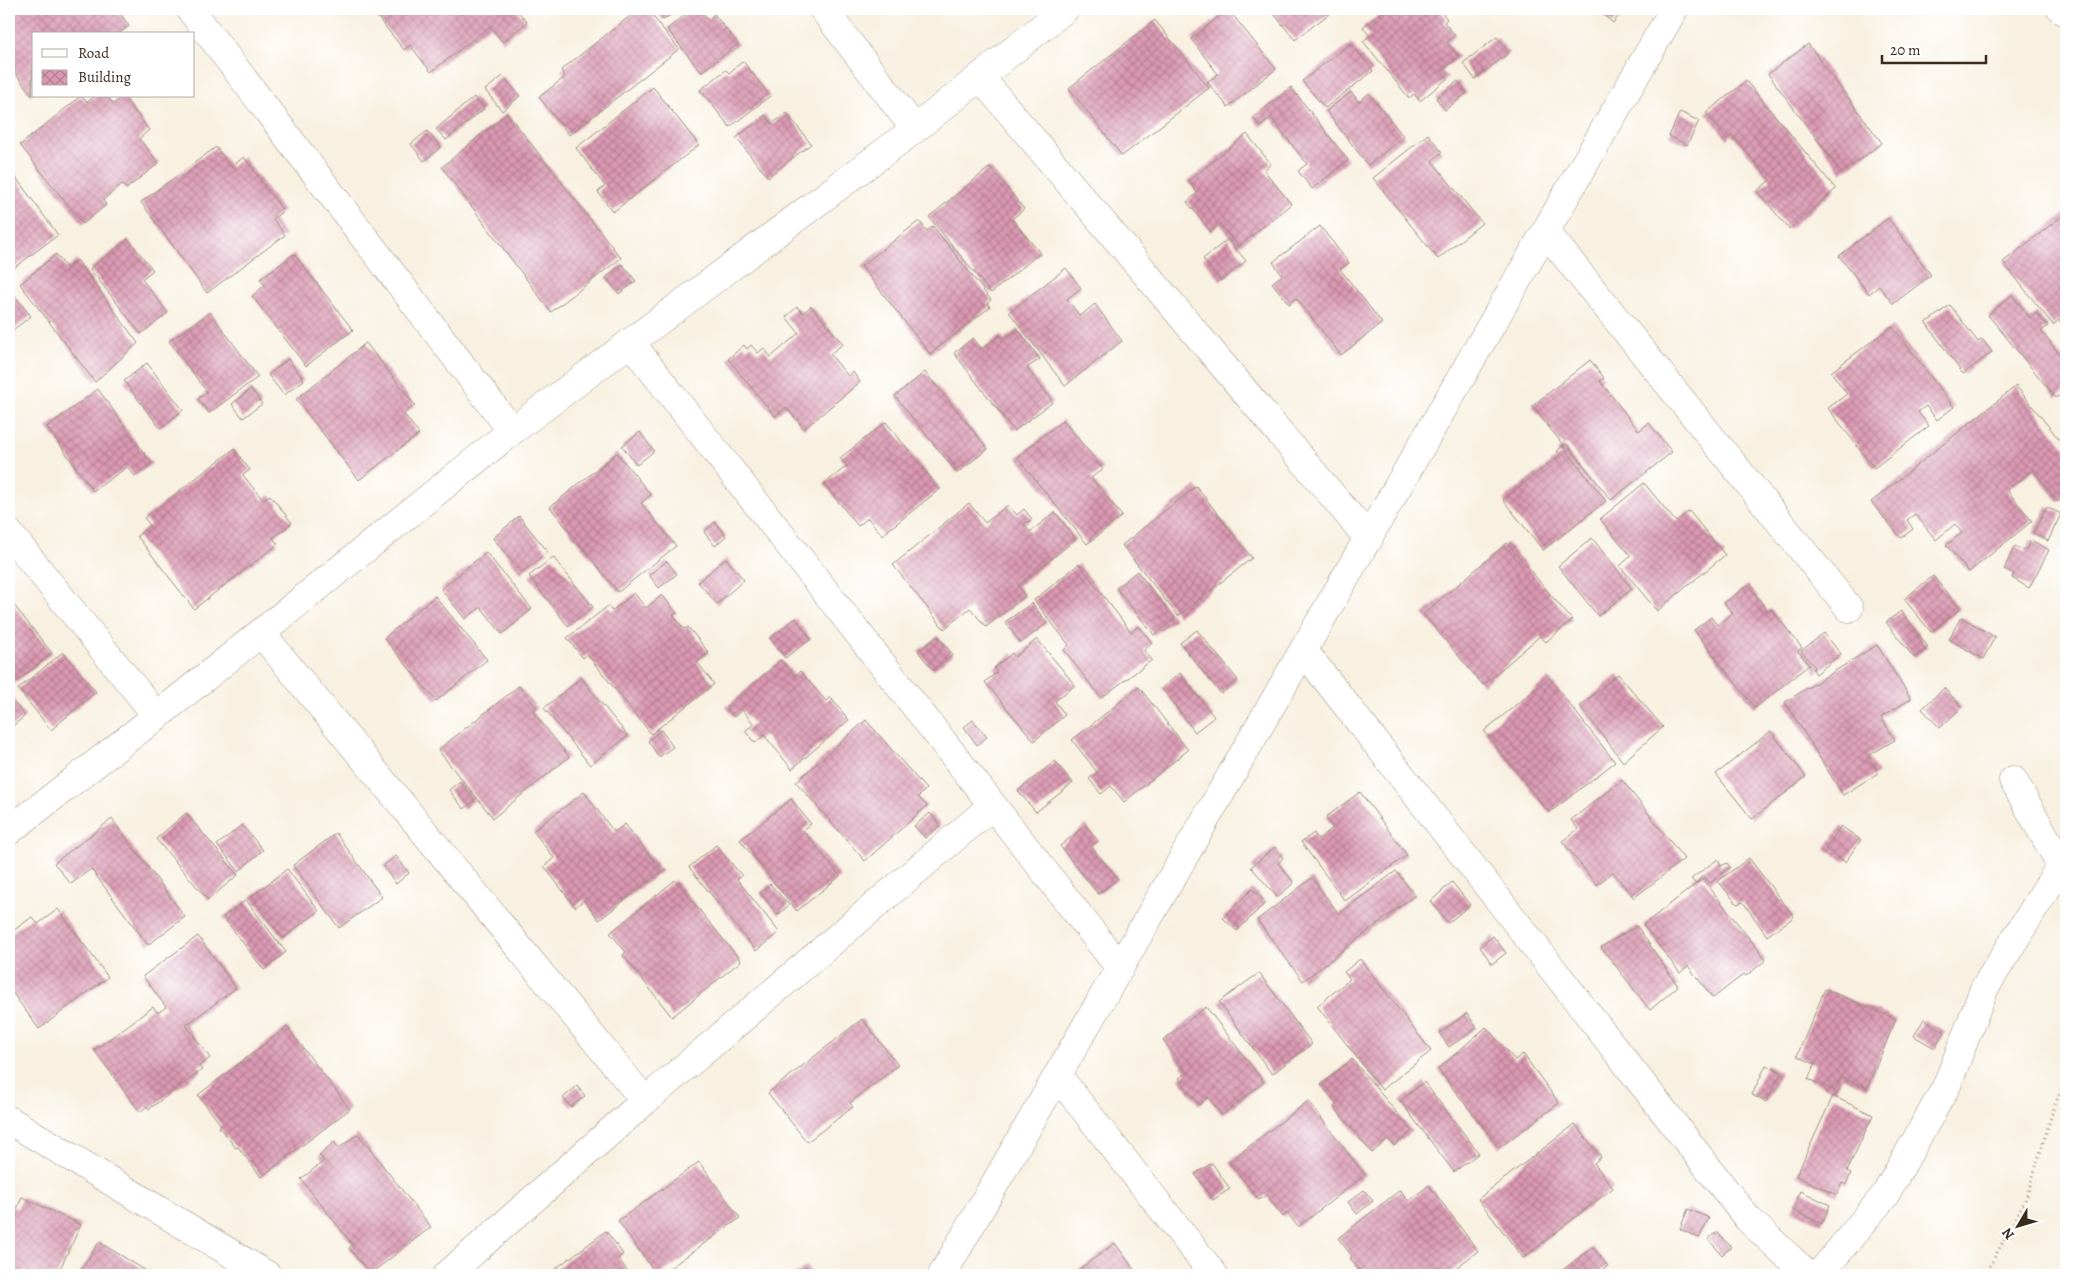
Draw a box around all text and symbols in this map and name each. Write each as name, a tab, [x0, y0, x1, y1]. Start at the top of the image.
legend	[32, 32, 195, 98]
scale bar	[1882, 32, 1986, 64]
text: 20 m	[1890, 40, 1921, 60]
text: Road	[78, 43, 110, 63]
text: Building	[78, 67, 131, 87]
north arrow	[1992, 1202, 2042, 1252]
text: N	[1998, 1224, 2019, 1244]

